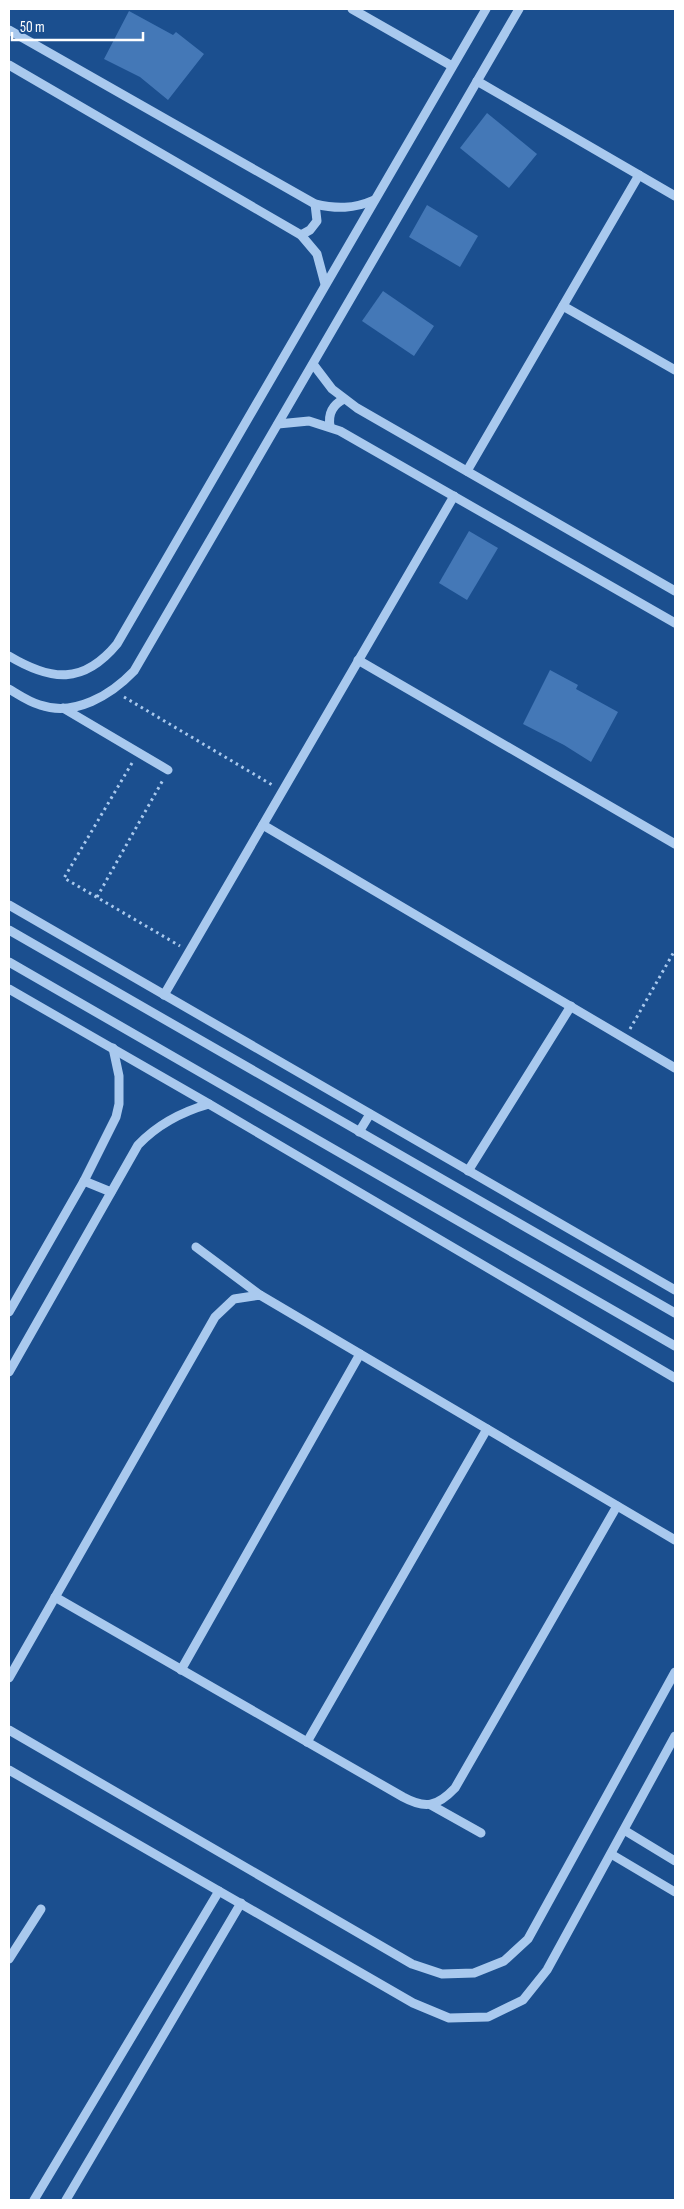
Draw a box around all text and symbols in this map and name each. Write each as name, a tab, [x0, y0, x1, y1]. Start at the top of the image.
scale bar	[12, 10, 144, 42]
text: 50 m	[20, 18, 45, 37]

